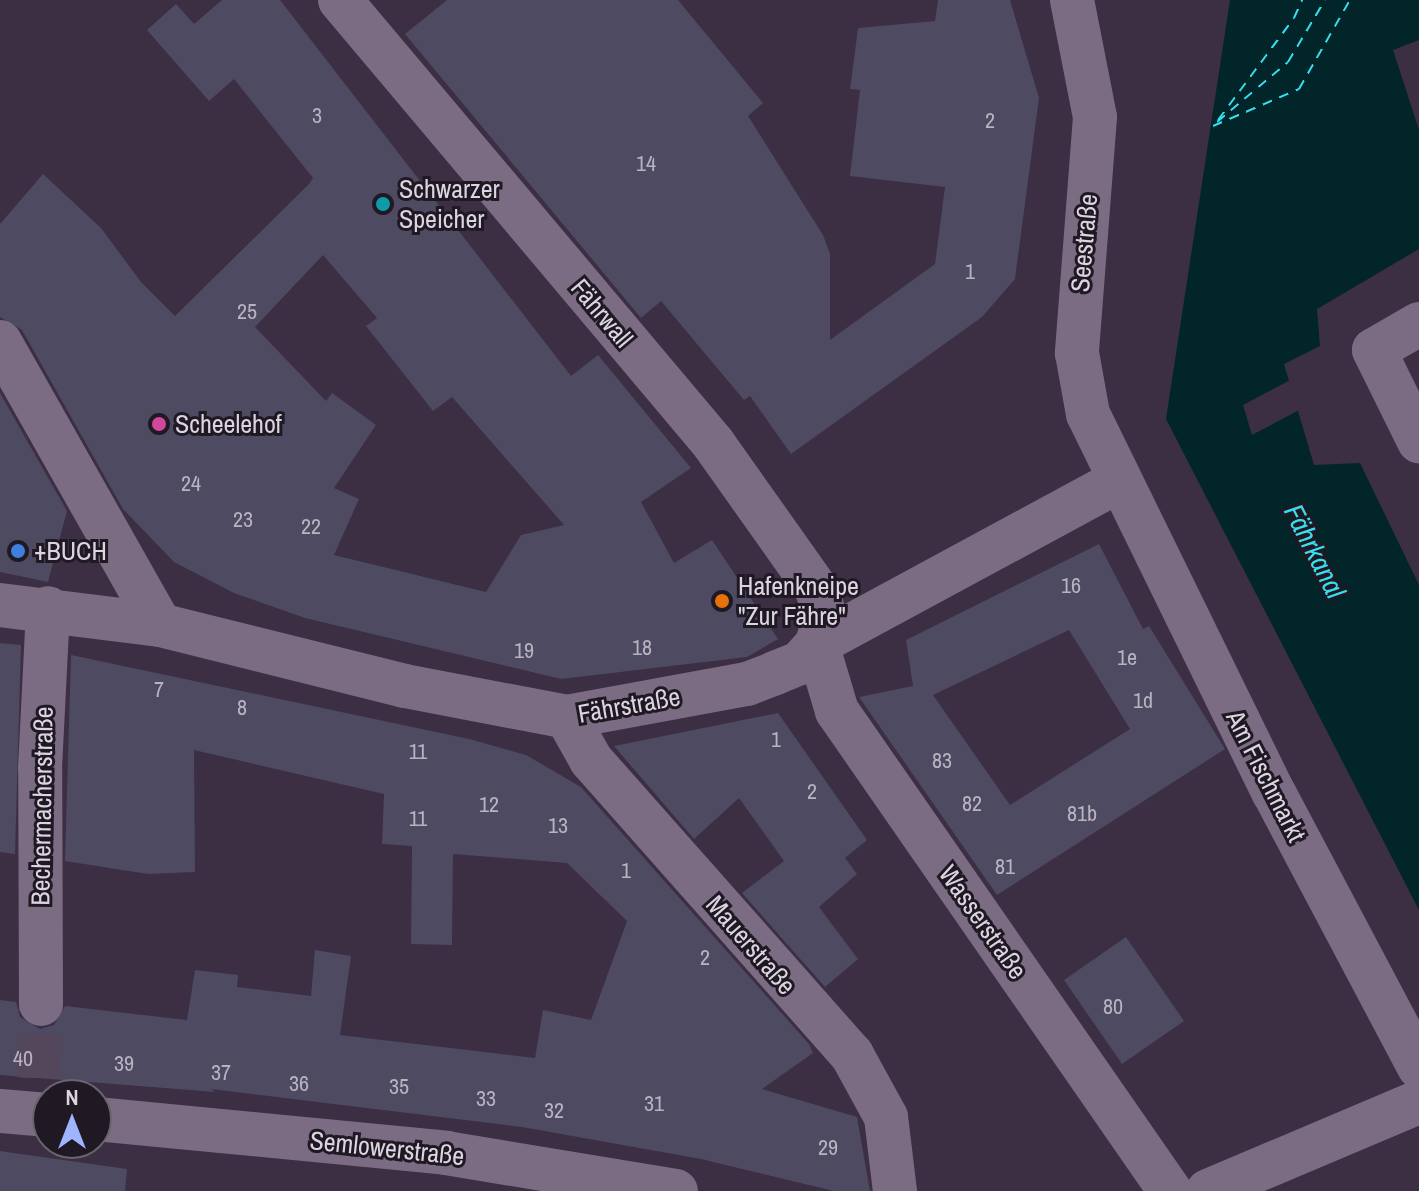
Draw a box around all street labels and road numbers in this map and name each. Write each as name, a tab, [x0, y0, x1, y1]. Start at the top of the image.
street label: Seestraße	[1064, 193, 1104, 293]
street label: Fährwall	[564, 273, 640, 353]
street label: Fährstraße	[575, 681, 683, 729]
street label: Am Fischmarkt	[1220, 705, 1312, 847]
street label: Bechermacherstraße	[25, 706, 59, 906]
street label: Wasserstraße	[932, 859, 1034, 985]
street label: Mauerstraße	[700, 889, 802, 1001]
street label: Semlowerstraße	[308, 1124, 466, 1172]

